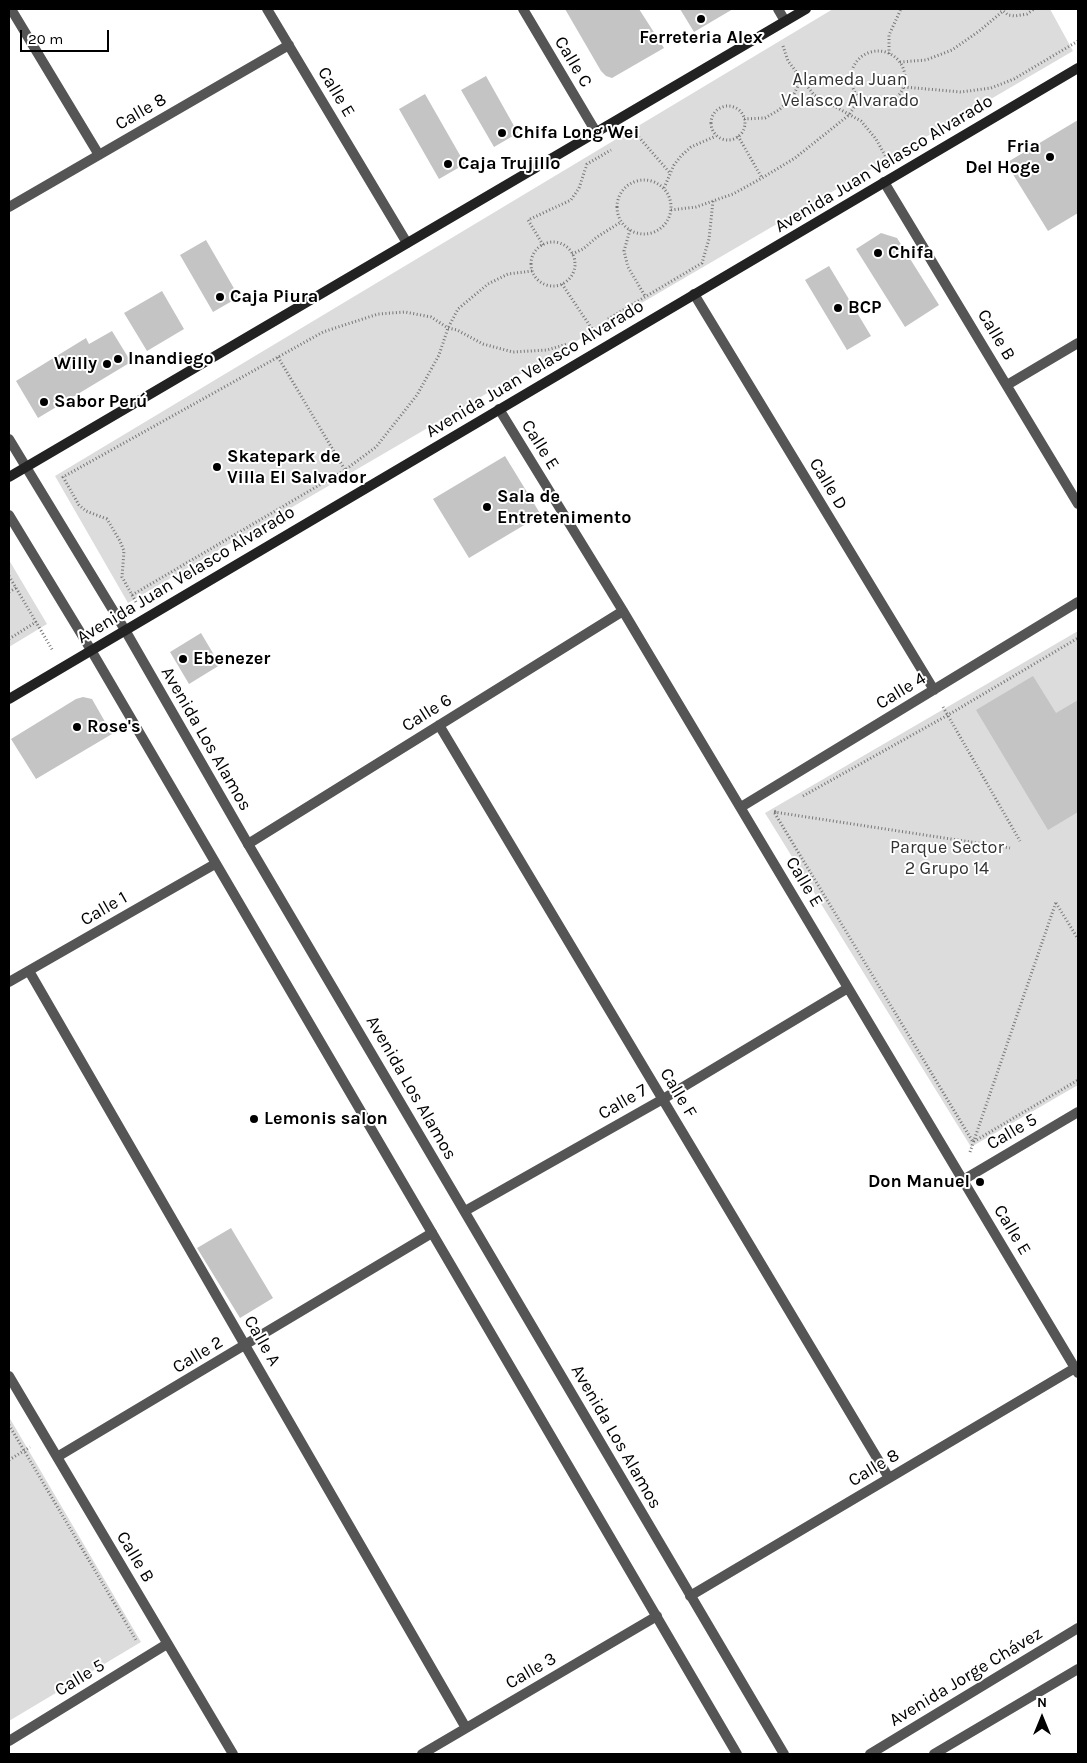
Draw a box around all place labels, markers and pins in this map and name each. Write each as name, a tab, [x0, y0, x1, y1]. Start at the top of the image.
marker: Ferreteria Alex	[695, 13, 707, 25]
place label: Ferreteria Alex	[639, 27, 763, 49]
place label: Chifa Long Wei	[512, 122, 639, 144]
marker: Chifa Long Wei	[496, 127, 508, 139]
place label: Fria Del Hoge	[965, 136, 1040, 178]
marker: Fria Del Hoge	[1044, 151, 1056, 163]
place label: Caja Trujillo	[458, 153, 561, 175]
marker: Caja Trujillo	[442, 158, 454, 170]
place label: Chifa	[888, 242, 934, 264]
marker: Chifa	[872, 247, 884, 259]
place label: Caja Piura	[230, 286, 318, 308]
marker: Caja Piura	[214, 291, 226, 303]
place label: BCP	[848, 297, 882, 319]
marker: BCP	[832, 302, 844, 314]
place label: Inandiego	[128, 348, 214, 370]
place label: Willy	[54, 353, 97, 375]
marker: Inandiego	[112, 353, 124, 365]
marker: Willy	[101, 358, 113, 370]
place label: Sabor Perú	[54, 391, 147, 413]
marker: Sabor Perú	[38, 396, 50, 408]
place label: Skatepark de Villa El Salvador	[227, 446, 366, 488]
marker: Skatepark de Villa El Salvador	[211, 461, 223, 473]
place label: Sala de Entretenimento	[497, 486, 631, 528]
marker: Sala de Entretenimento	[481, 501, 493, 513]
place label: Ebenezer	[193, 648, 270, 670]
marker: Ebenezer	[177, 653, 189, 665]
place label: Rose's	[87, 716, 141, 738]
marker: Rose's	[71, 721, 83, 733]
place label: Lemonis salon	[264, 1108, 388, 1130]
marker: Lemonis salon	[248, 1113, 260, 1125]
place label: Don Manuel	[868, 1171, 970, 1193]
marker: Don Manuel	[974, 1176, 986, 1188]

